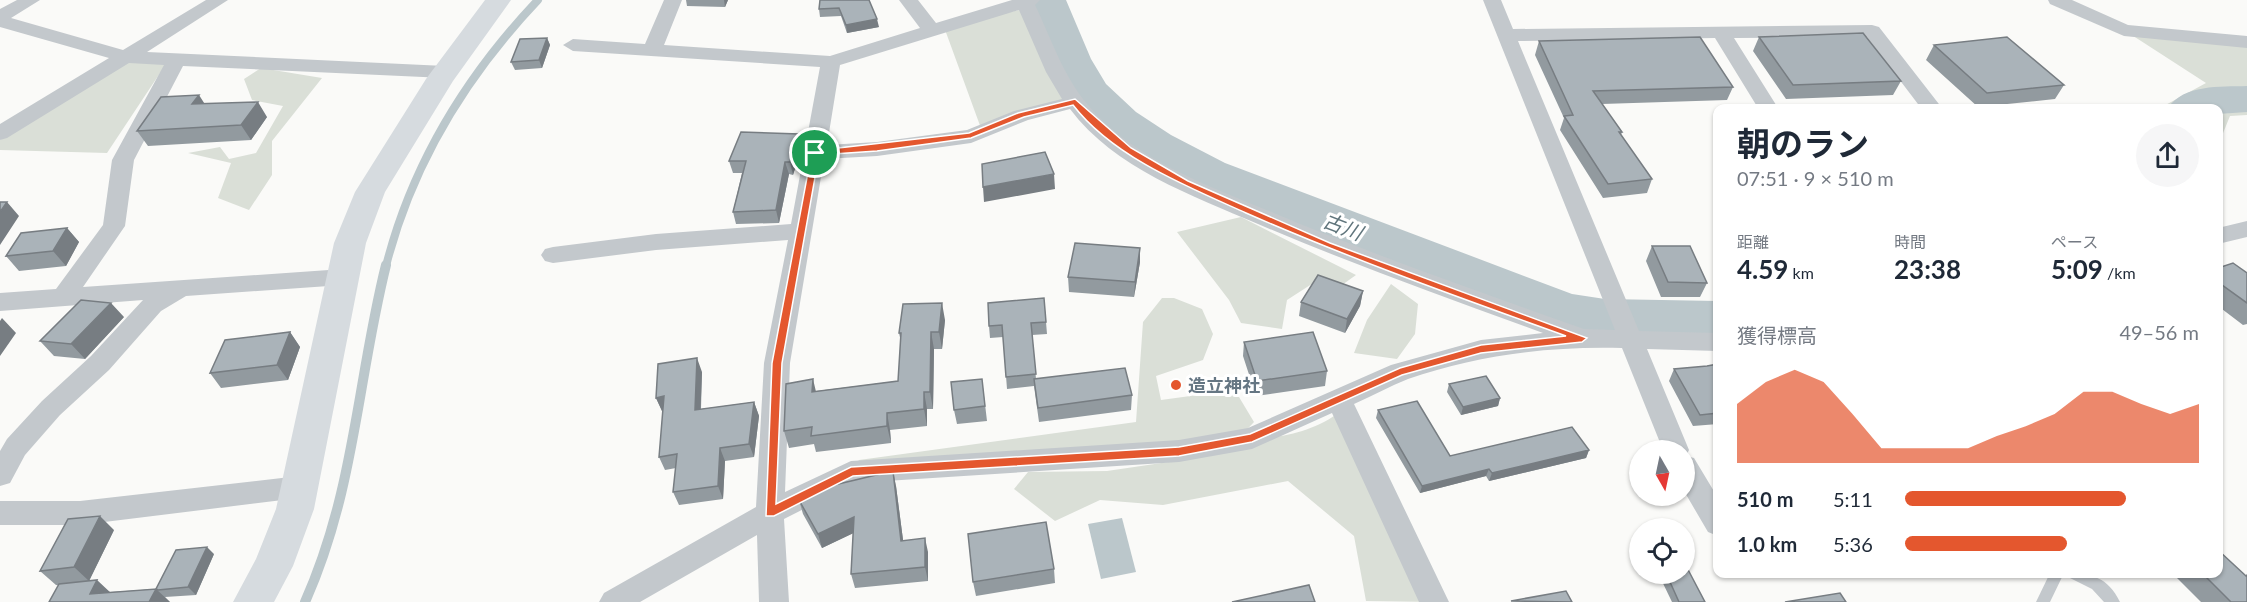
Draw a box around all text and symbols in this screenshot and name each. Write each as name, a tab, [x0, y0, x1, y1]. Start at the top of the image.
text: 朝のラン	[1737, 123, 1869, 163]
button: share	[2136, 124, 2199, 187]
pin	[789, 127, 840, 178]
icon: arrive	[798, 136, 831, 169]
text: 07:51 · 9 × 510 m	[1737, 166, 1894, 190]
water label: 古川	[1320, 208, 1368, 245]
text: 距離	[1737, 232, 1769, 251]
text: 時間	[1894, 232, 1926, 251]
text: ペース	[2051, 232, 2098, 251]
text: 4.59	[1737, 253, 1788, 285]
text: 23:38	[1894, 253, 1961, 285]
text: 5:09	[2051, 253, 2103, 285]
text: km	[1788, 263, 1814, 282]
text: /km	[2103, 263, 2136, 282]
text: 49–56 m	[2119, 320, 2199, 344]
text: 獲得標高	[1737, 323, 1817, 347]
place label: 造立神社	[1188, 374, 1260, 396]
marker: 造立神社	[1169, 378, 1183, 392]
north arrow	[1629, 440, 1695, 506]
map controls	[1629, 440, 1695, 584]
text: 510 m	[1737, 487, 1793, 511]
text: 5:11	[1833, 487, 1873, 511]
button: locate	[1629, 518, 1695, 584]
text: 1.0 km	[1737, 532, 1797, 556]
text: 5:36	[1833, 532, 1873, 556]

